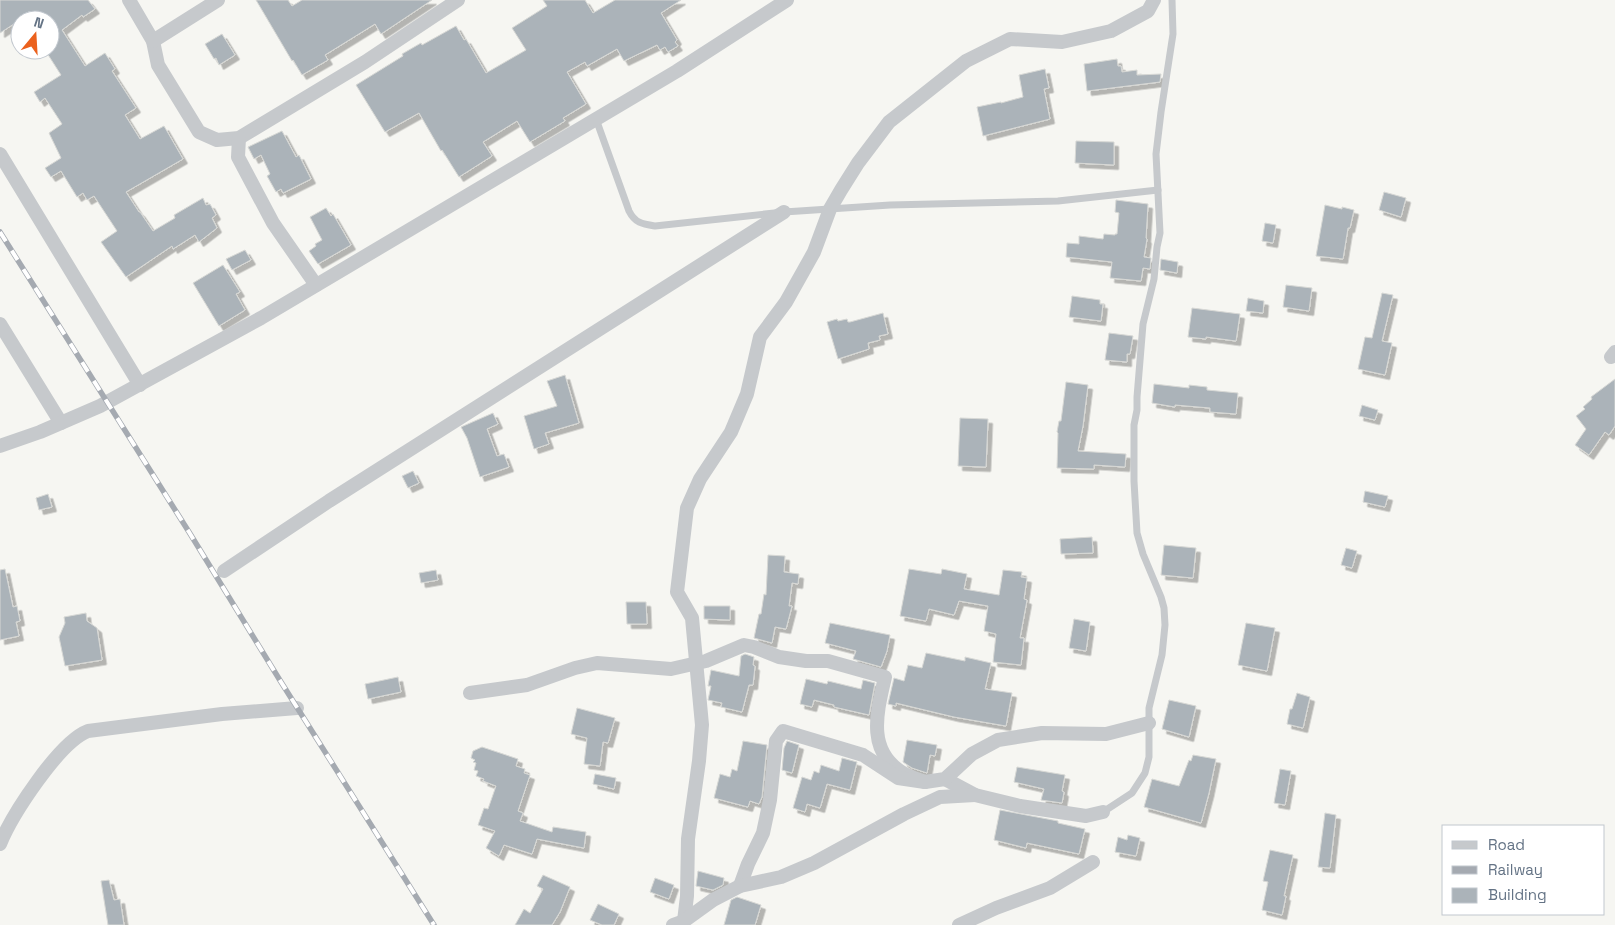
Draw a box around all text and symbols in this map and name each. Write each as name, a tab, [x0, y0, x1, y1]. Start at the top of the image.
north arrow	[10, 10, 60, 60]
text: N	[32, 13, 46, 33]
legend	[1442, 825, 1605, 915]
text: Road	[1488, 835, 1525, 854]
text: Railway	[1488, 860, 1543, 879]
text: Building	[1488, 885, 1547, 904]

